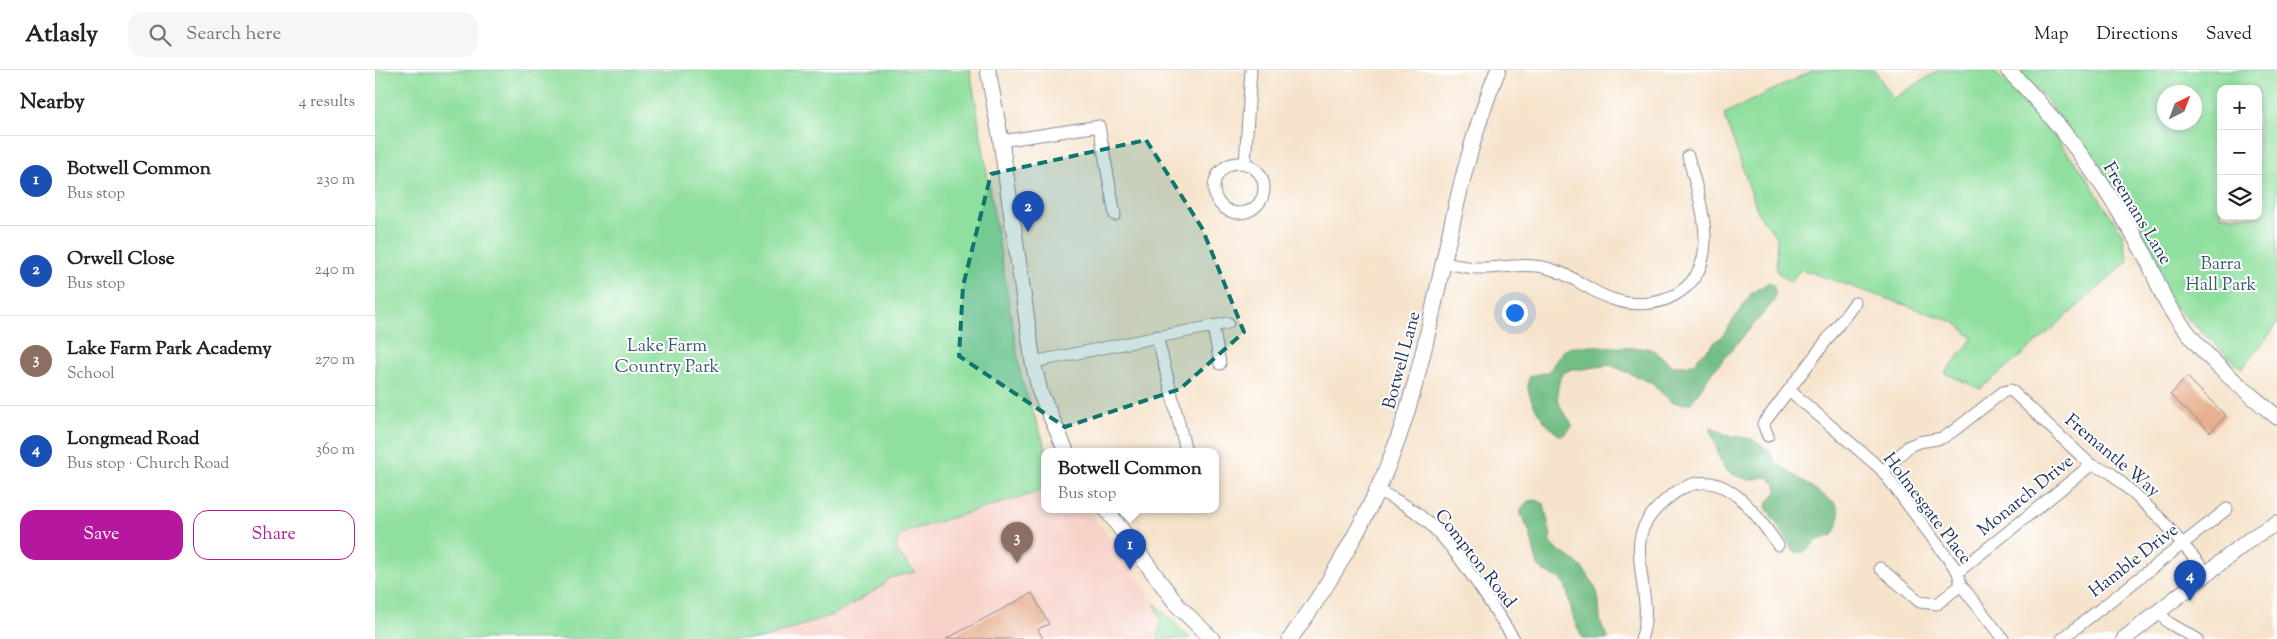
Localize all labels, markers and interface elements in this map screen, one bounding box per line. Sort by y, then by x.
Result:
search box [128,12,478,57]
text: Atlasly [25,18,98,52]
icon: search [146,21,174,49]
text: Search here [186,21,281,48]
text: Map [2034,22,2069,48]
text: Directions [2097,22,2178,48]
text: Saved [2206,22,2252,48]
north arrow [2157,85,2202,130]
map controls [2217,85,2262,220]
button: + [2217,85,2262,130]
text: Nearby [20,88,85,118]
text: 4 results [299,91,355,114]
button: − [2217,130,2262,175]
text: Botwell Common [67,156,211,183]
street label: Freemans Lane [2095,158,2177,270]
text: 1 [33,169,39,192]
text: 230 m [316,169,355,192]
button: layers [2217,175,2262,220]
text: Bus stop [67,183,125,206]
pin: 2 [1012,191,1044,232]
text: Orwell Close [67,246,175,273]
park label: Barra Hall Park [2186,252,2257,299]
text: 2 [32,259,40,282]
text: 240 m [314,259,355,282]
text: Bus stop [67,273,125,296]
your location [1502,300,1528,326]
street label: Botwell Lane [1377,309,1428,412]
park label: Lake Farm Country Park [615,334,720,381]
text: Lake Farm Park Academy [67,336,272,363]
text: 3 [33,349,39,372]
text: 270 m [315,349,355,372]
text: School [67,363,115,386]
street label: Fremantle Way [2058,409,2165,504]
text: Longmead Road [67,426,200,453]
text: 4 [32,439,40,462]
text: 360 m [316,439,355,462]
popup [1041,448,1219,513]
street label: Holmesgate Place [1876,448,1977,571]
street label: Monarch Drive [1972,450,2080,544]
text: Bus stop · Church Road [67,453,229,476]
text: Botwell Common [1058,456,1202,483]
text: Bus stop [1058,483,1116,506]
street label: Compton Road [1427,504,1521,614]
button: Save [20,510,183,560]
button: Share [193,510,355,560]
street label: Hamble Drive [2084,518,2185,605]
pin: 3 [1001,522,1033,563]
pin: 1 [1114,529,1146,570]
pin: 4 [2174,560,2206,601]

